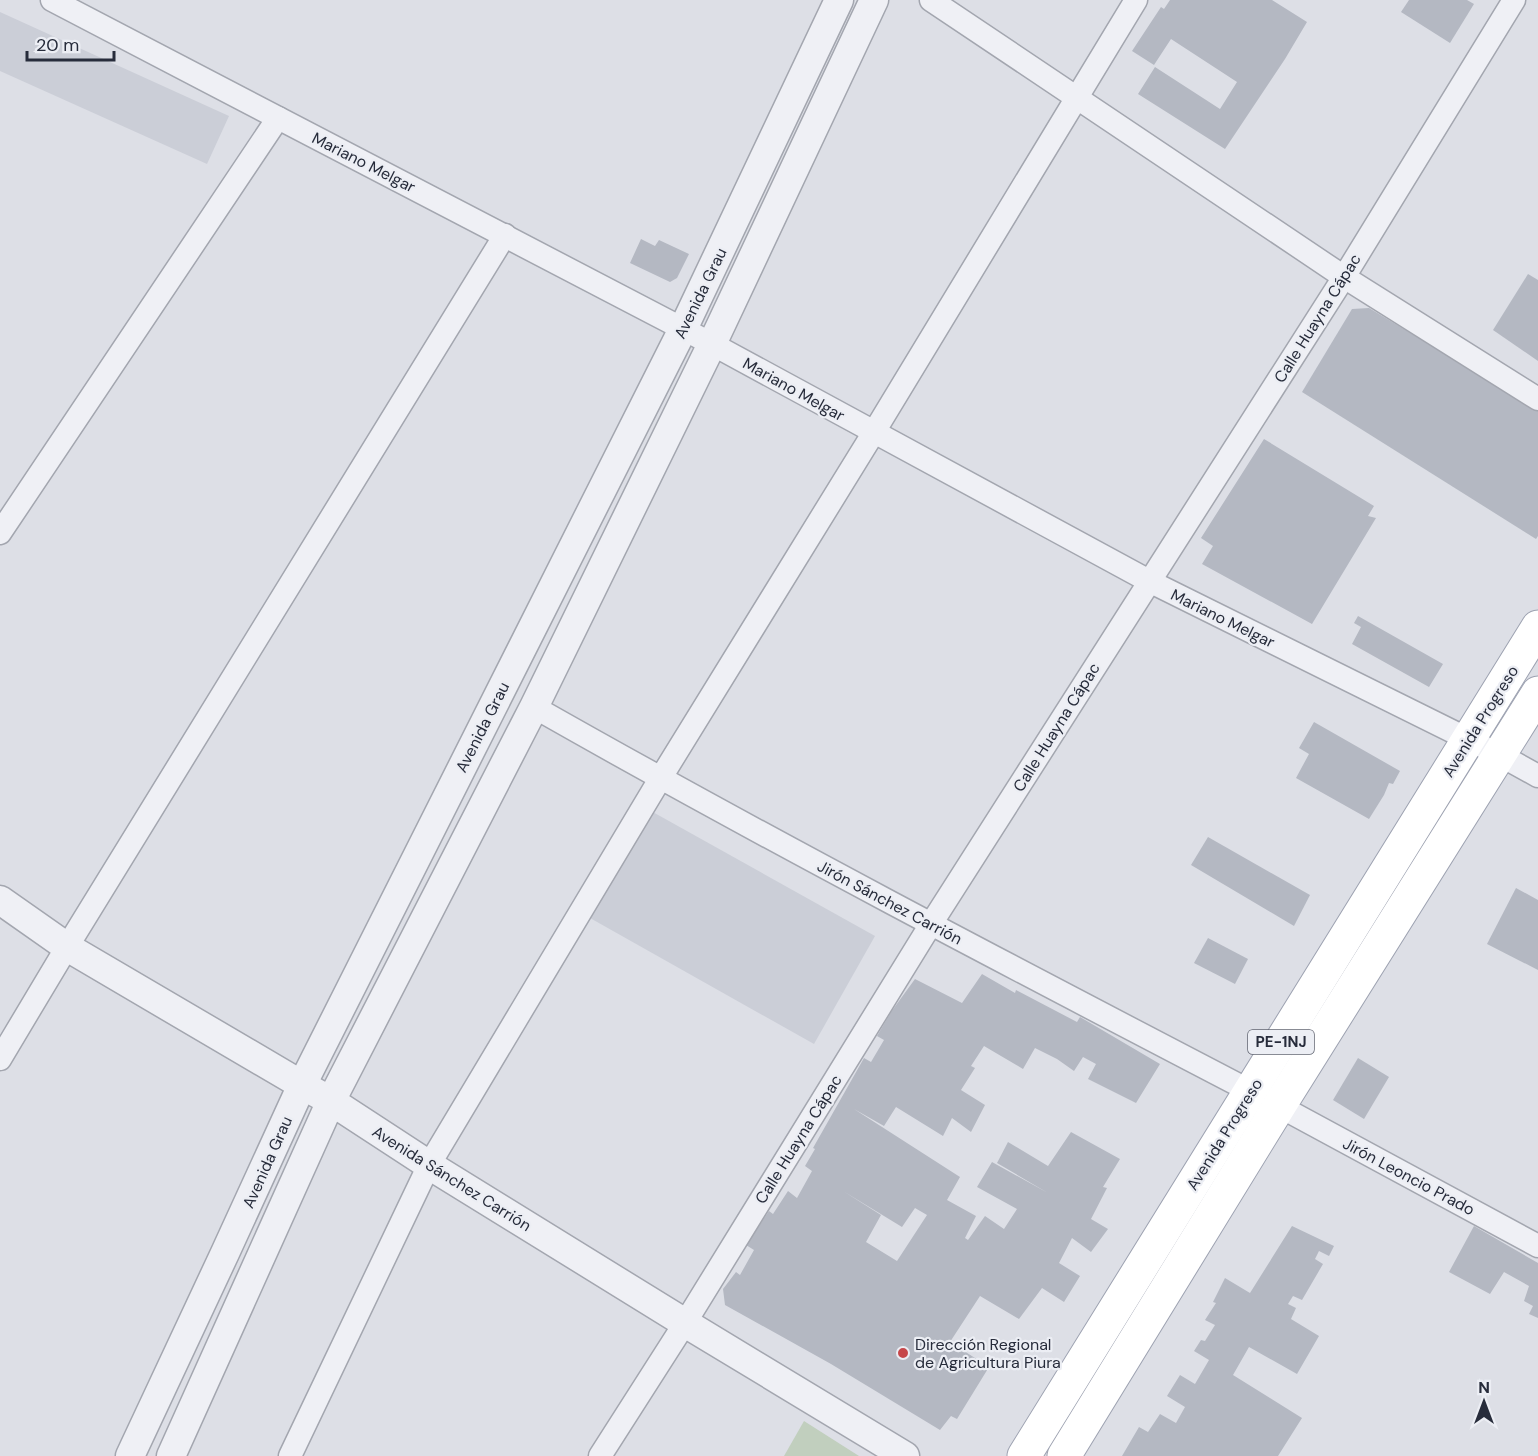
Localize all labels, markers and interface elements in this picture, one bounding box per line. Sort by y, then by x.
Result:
scale bar [27,24,114,62]
text: 20 m [36,33,79,57]
street label: Mariano Melgar [309,127,419,198]
street label: Avenida Grau [669,244,732,342]
street label: Calle Huayna Cápac [1269,250,1366,387]
street label: Mariano Melgar [739,353,848,426]
street label: Mariano Melgar [1167,584,1278,653]
street label: Calle Huayna Cápac [1008,659,1105,796]
street label: Avenida Progreso [1438,661,1523,781]
street label: Avenida Grau [451,678,514,776]
street label: Jirón Sánchez Carrión [814,855,966,950]
road number: PE-1NJ [1248,1030,1314,1054]
street label: Calle Huayna Cápac [750,1071,847,1208]
street label: Avenida Progreso [1182,1074,1267,1194]
street label: Avenida Grau [238,1113,297,1212]
street label: Avenida Sánchez Carrión [368,1121,535,1236]
street label: Jirón Leoncio Prado [1339,1133,1478,1220]
place label: Dirección Regional de Agricultura Piura [915,1334,1061,1373]
marker: Dirección Regional de Agricultura Piura [896,1346,910,1360]
north arrow [1454,1372,1514,1432]
text: N [1478,1377,1490,1398]

